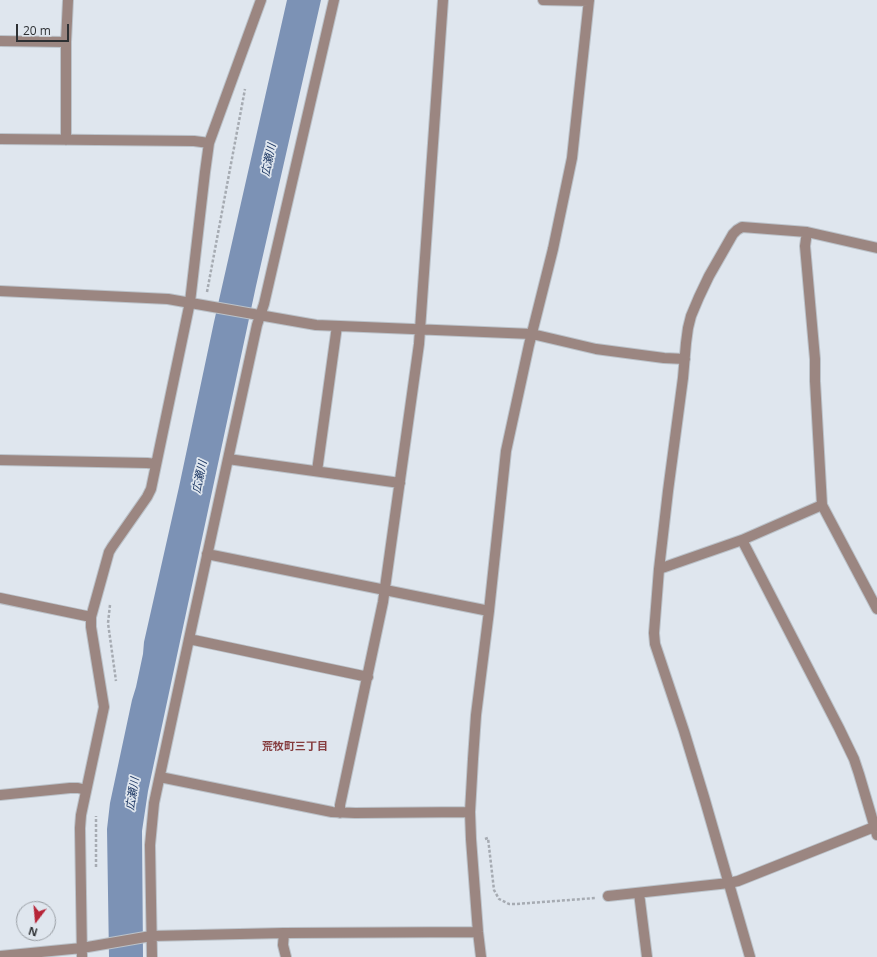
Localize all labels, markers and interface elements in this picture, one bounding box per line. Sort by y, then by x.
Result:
scale bar [18,16,71,42]
text: 20 m [23,22,51,39]
water label: 広瀬川 [259,142,279,178]
water label: 広瀬川 [190,459,210,495]
district label: 荒牧町三丁目 [262,740,328,754]
water label: 広瀬川 [124,777,142,811]
north arrow [16,901,56,941]
text: N [26,924,39,941]

